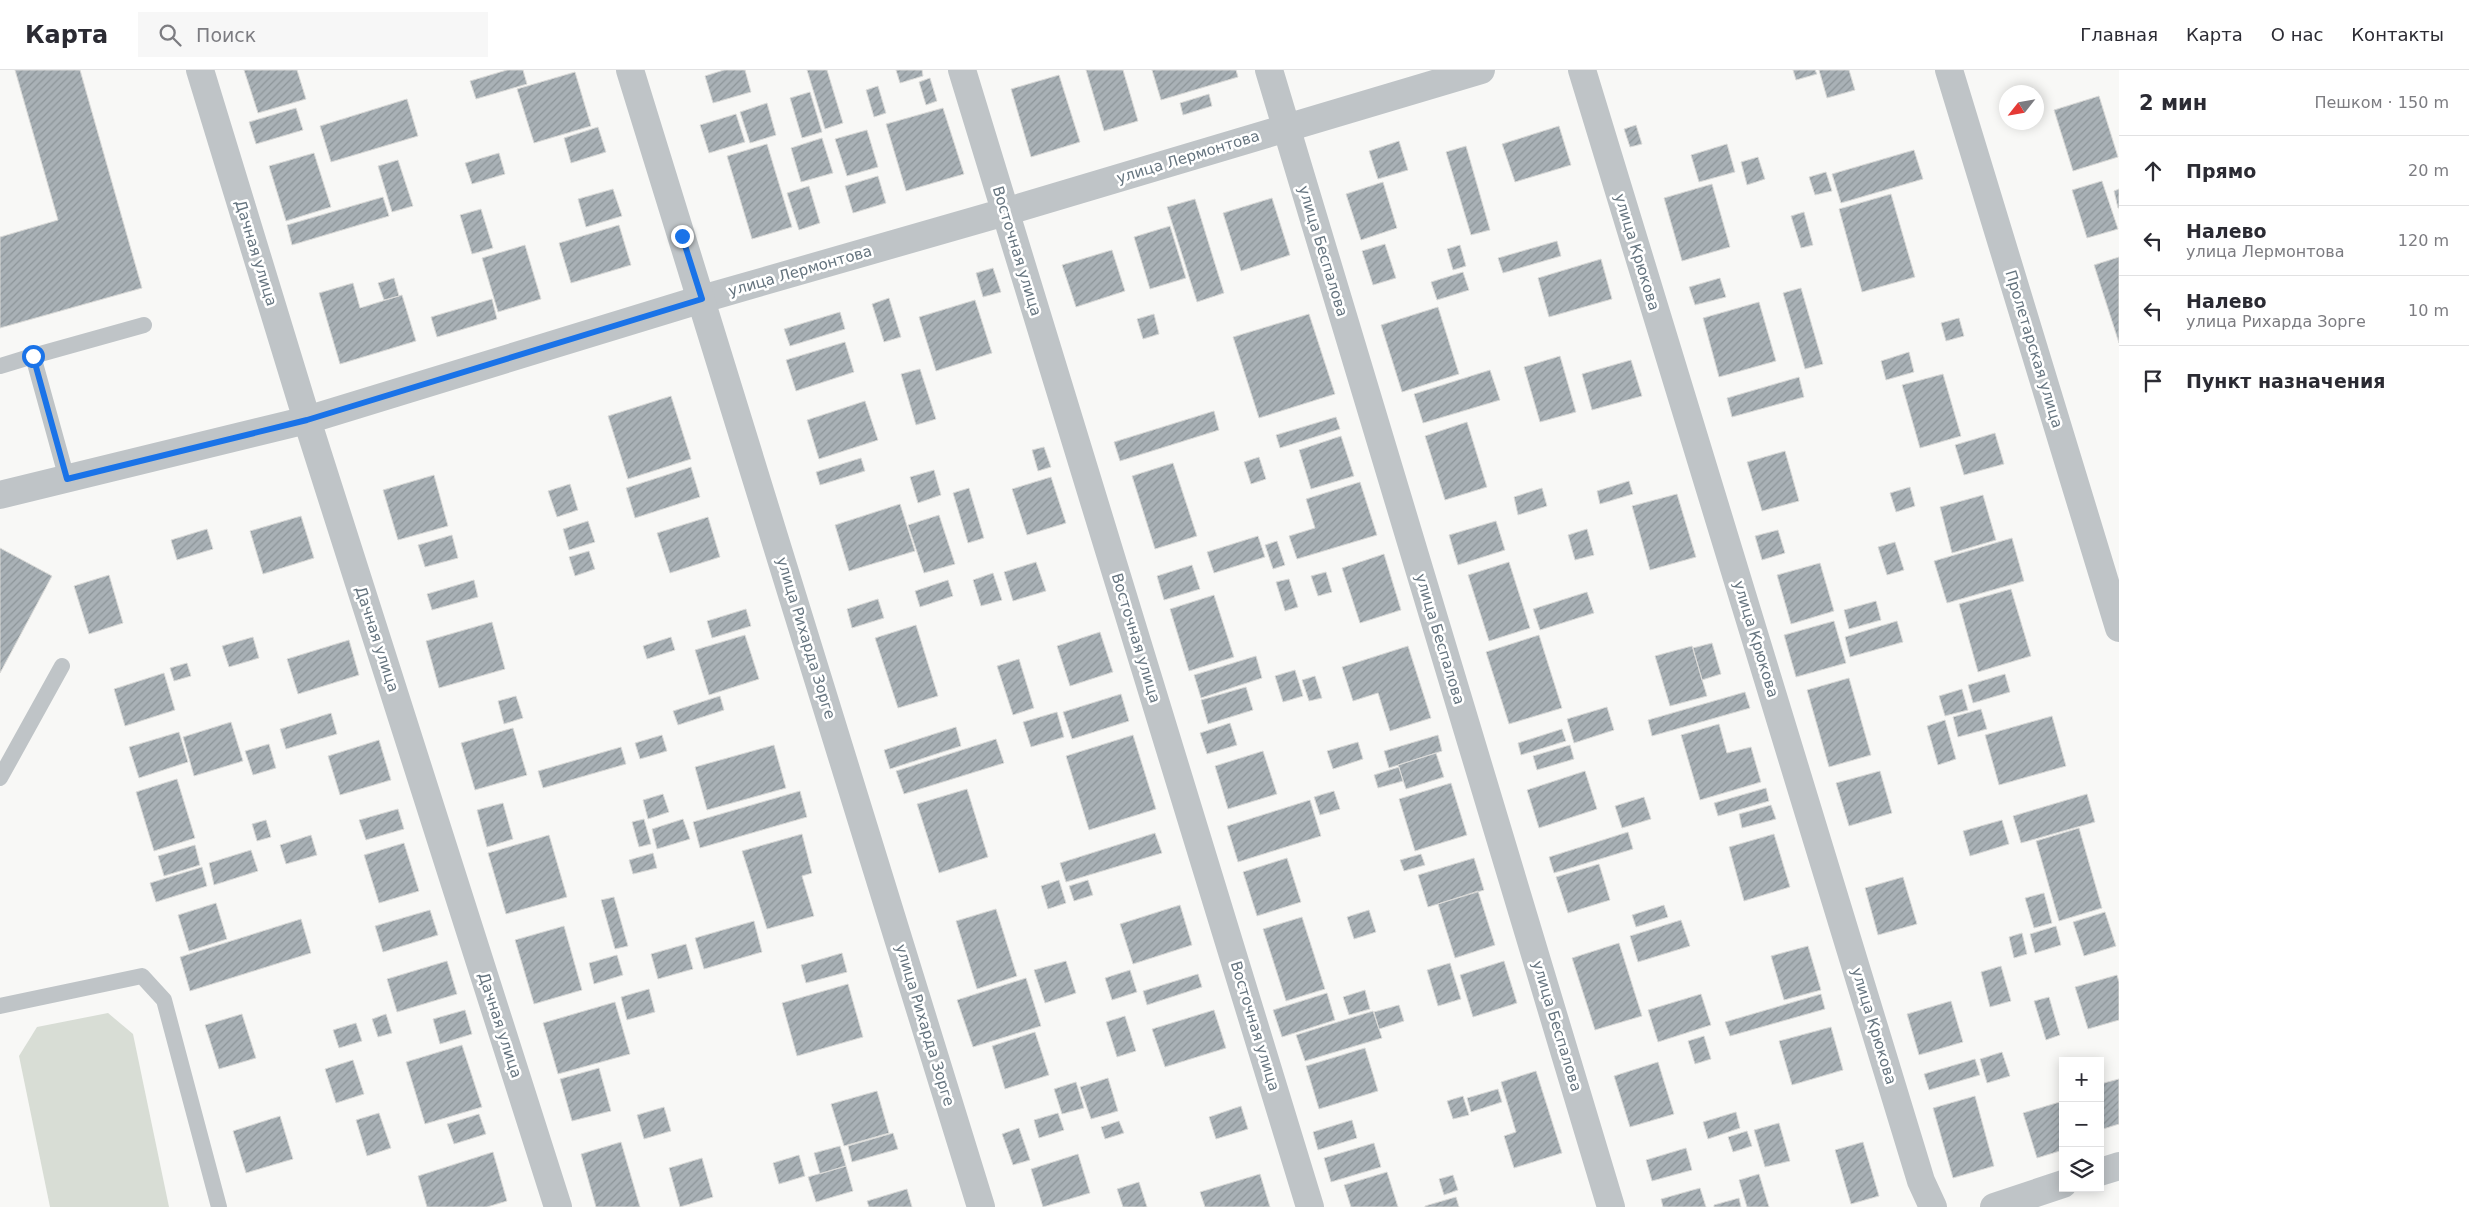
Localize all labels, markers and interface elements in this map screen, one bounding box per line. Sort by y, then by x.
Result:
search box [138,12,488,57]
text: Карта [25,21,108,49]
icon: search [156,21,184,49]
text: Поиск [196,24,256,46]
text: Главная [2080,24,2158,45]
text: Карта [2186,24,2243,45]
text: О нас [2271,24,2323,45]
text: Контакты [2351,24,2444,45]
north arrow [1999,85,2044,130]
text: 2 мин [2139,91,2207,115]
text: Пешком · 150 m [2314,93,2449,112]
street label: улица Лермонтова [1114,127,1262,187]
icon: ahead [2139,157,2167,185]
text: Прямо [2186,160,2256,182]
text: 20 m [2408,161,2449,180]
street label: улица Беспалова [1295,183,1351,319]
street label: Восточная улица [989,184,1045,318]
street label: улица Крюкова [1611,191,1663,313]
street label: Дачная улица [231,198,281,308]
text: Налево [2186,220,2267,242]
route end [671,225,694,248]
icon: left [2139,227,2167,255]
text: 120 m [2398,231,2449,250]
street label: улица Лермонтова [726,242,874,300]
text: улица Лермонтова [2186,242,2345,261]
street label: Пролетарская улица [2001,268,2067,430]
text: Налево [2186,290,2267,312]
icon: left [2139,297,2167,325]
text: 10 m [2408,301,2449,320]
text: улица Рихарда Зорге [2186,312,2366,331]
route start [22,345,45,368]
icon: arrive [2139,367,2167,395]
text: Пункт назначения [2186,370,2385,392]
street label: улица Рихарда Зорге [773,555,839,721]
street label: Восточная улица [1108,571,1164,705]
street label: улица Беспалова [1412,571,1468,707]
street label: улица Крюкова [1730,578,1782,700]
street label: Дачная улица [351,584,403,694]
street label: улица Рихарда Зорге [892,942,958,1108]
street label: улица Беспалова [1529,958,1585,1094]
street label: Восточная улица [1227,959,1283,1093]
street label: улица Крюкова [1848,965,1900,1087]
street label: Дачная улица [474,970,526,1080]
map controls [2059,1057,2104,1192]
button: + [2059,1057,2104,1102]
button: − [2059,1102,2104,1147]
button: layers [2059,1147,2104,1192]

